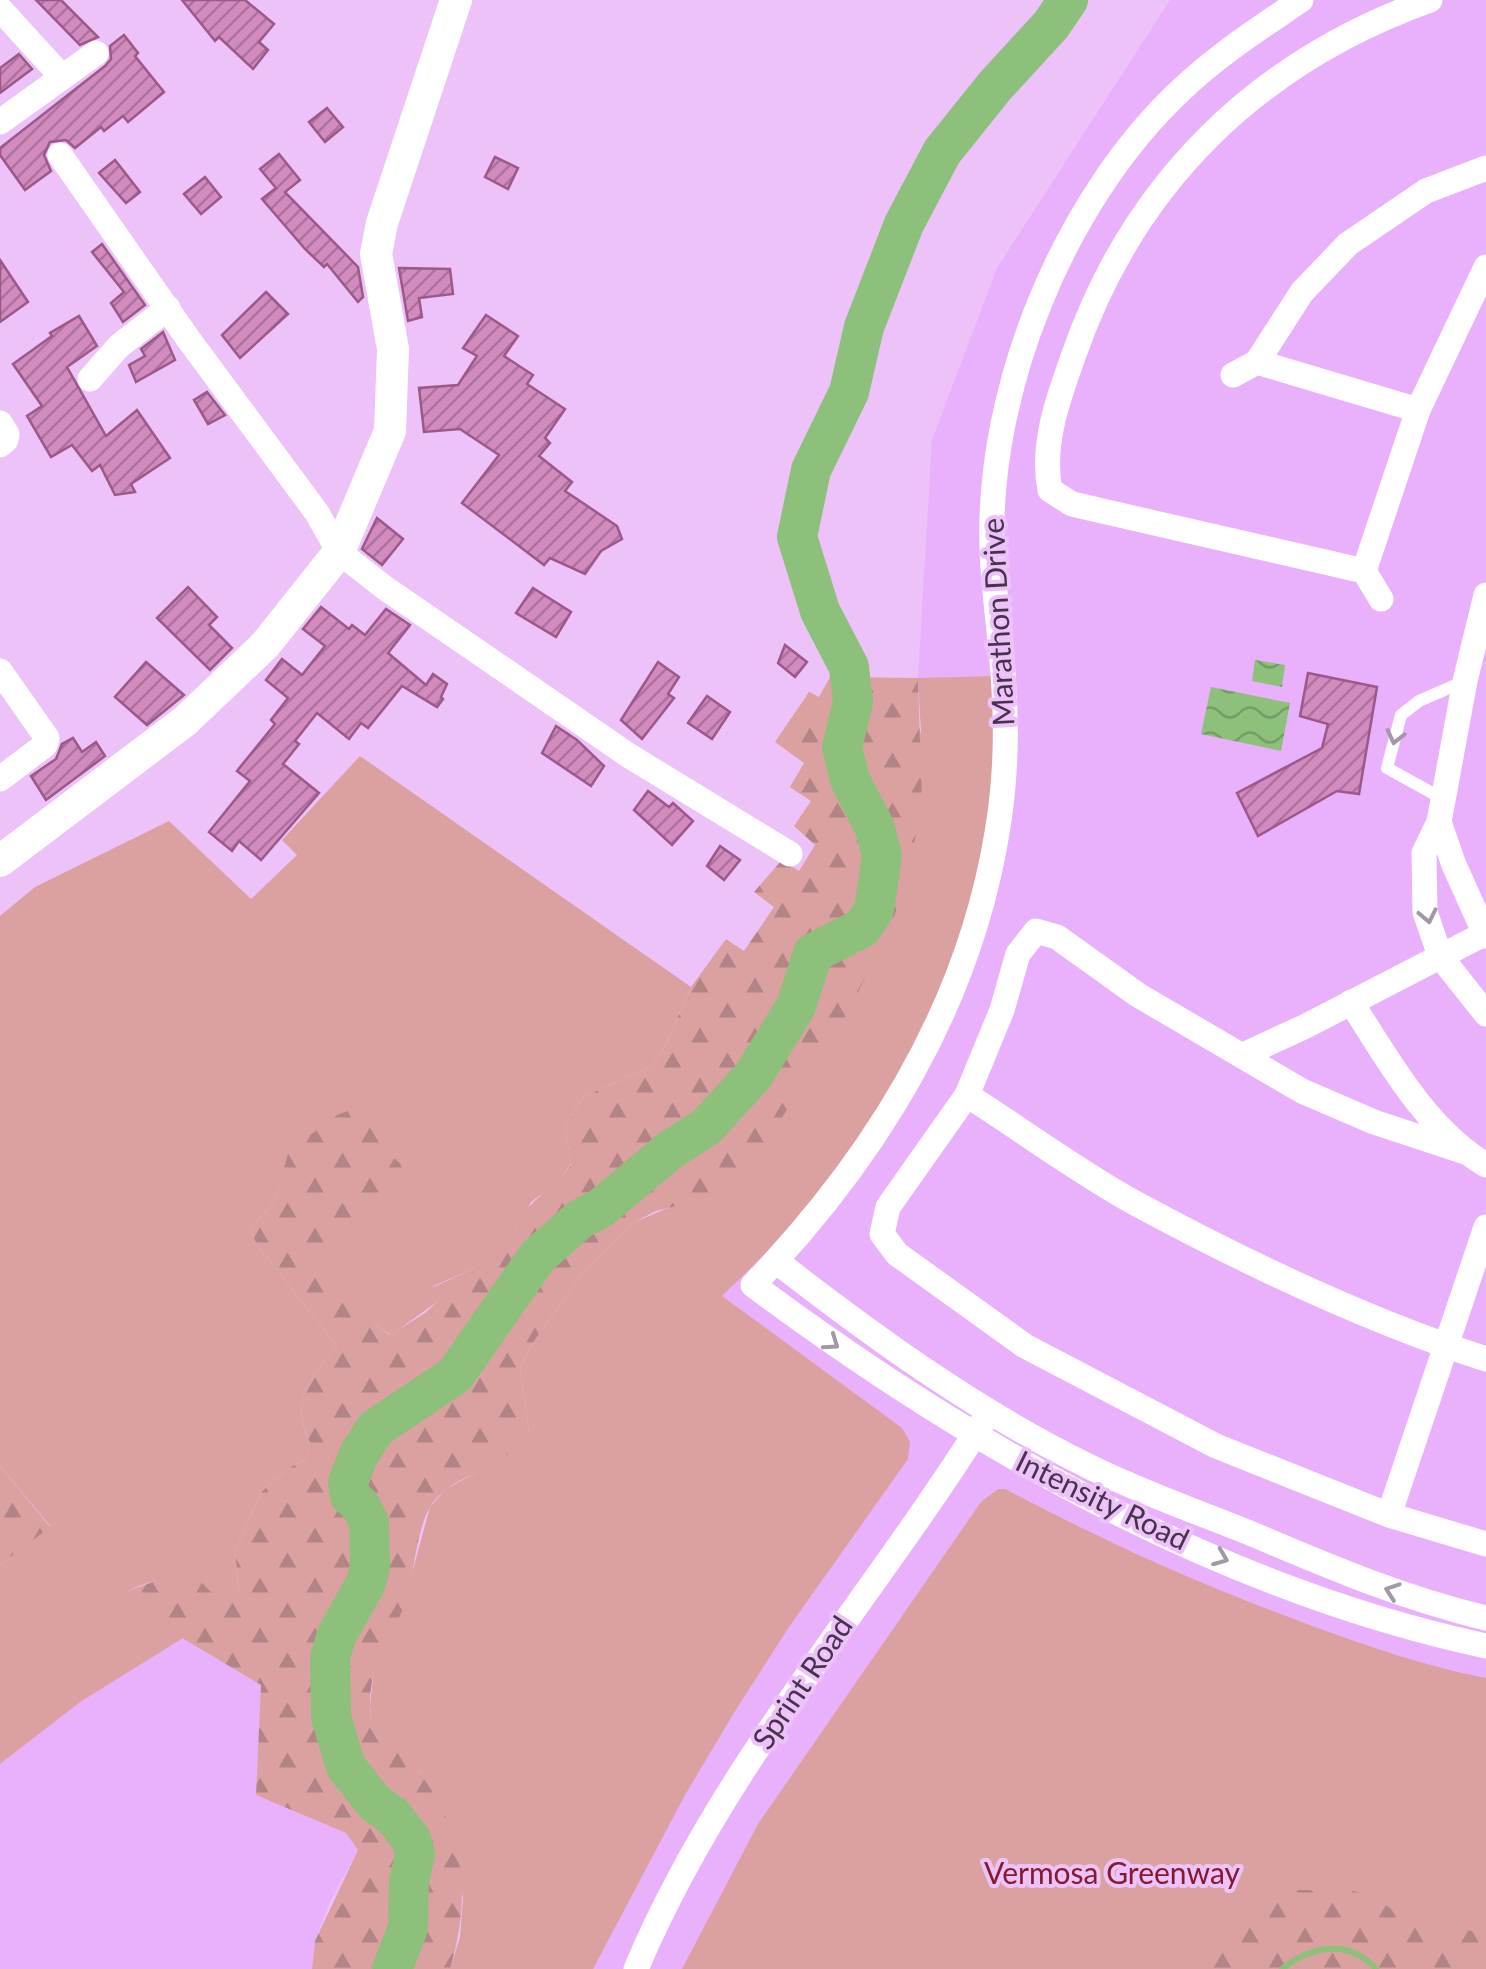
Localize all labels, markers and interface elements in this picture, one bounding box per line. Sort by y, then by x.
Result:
street label: Marathon Drive [974,517,1020,727]
one-way arrow [1386,728,1407,745]
one-way arrow [1417,907,1438,924]
one-way arrow [820,1331,839,1349]
street label: Intensity Road [1011,1442,1195,1557]
one-way arrow [1211,1547,1229,1567]
one-way arrow [1385,1582,1402,1602]
street label: Sprint Road [744,1609,859,1755]
park label: Vermosa Greenway [984,1854,1240,1890]

